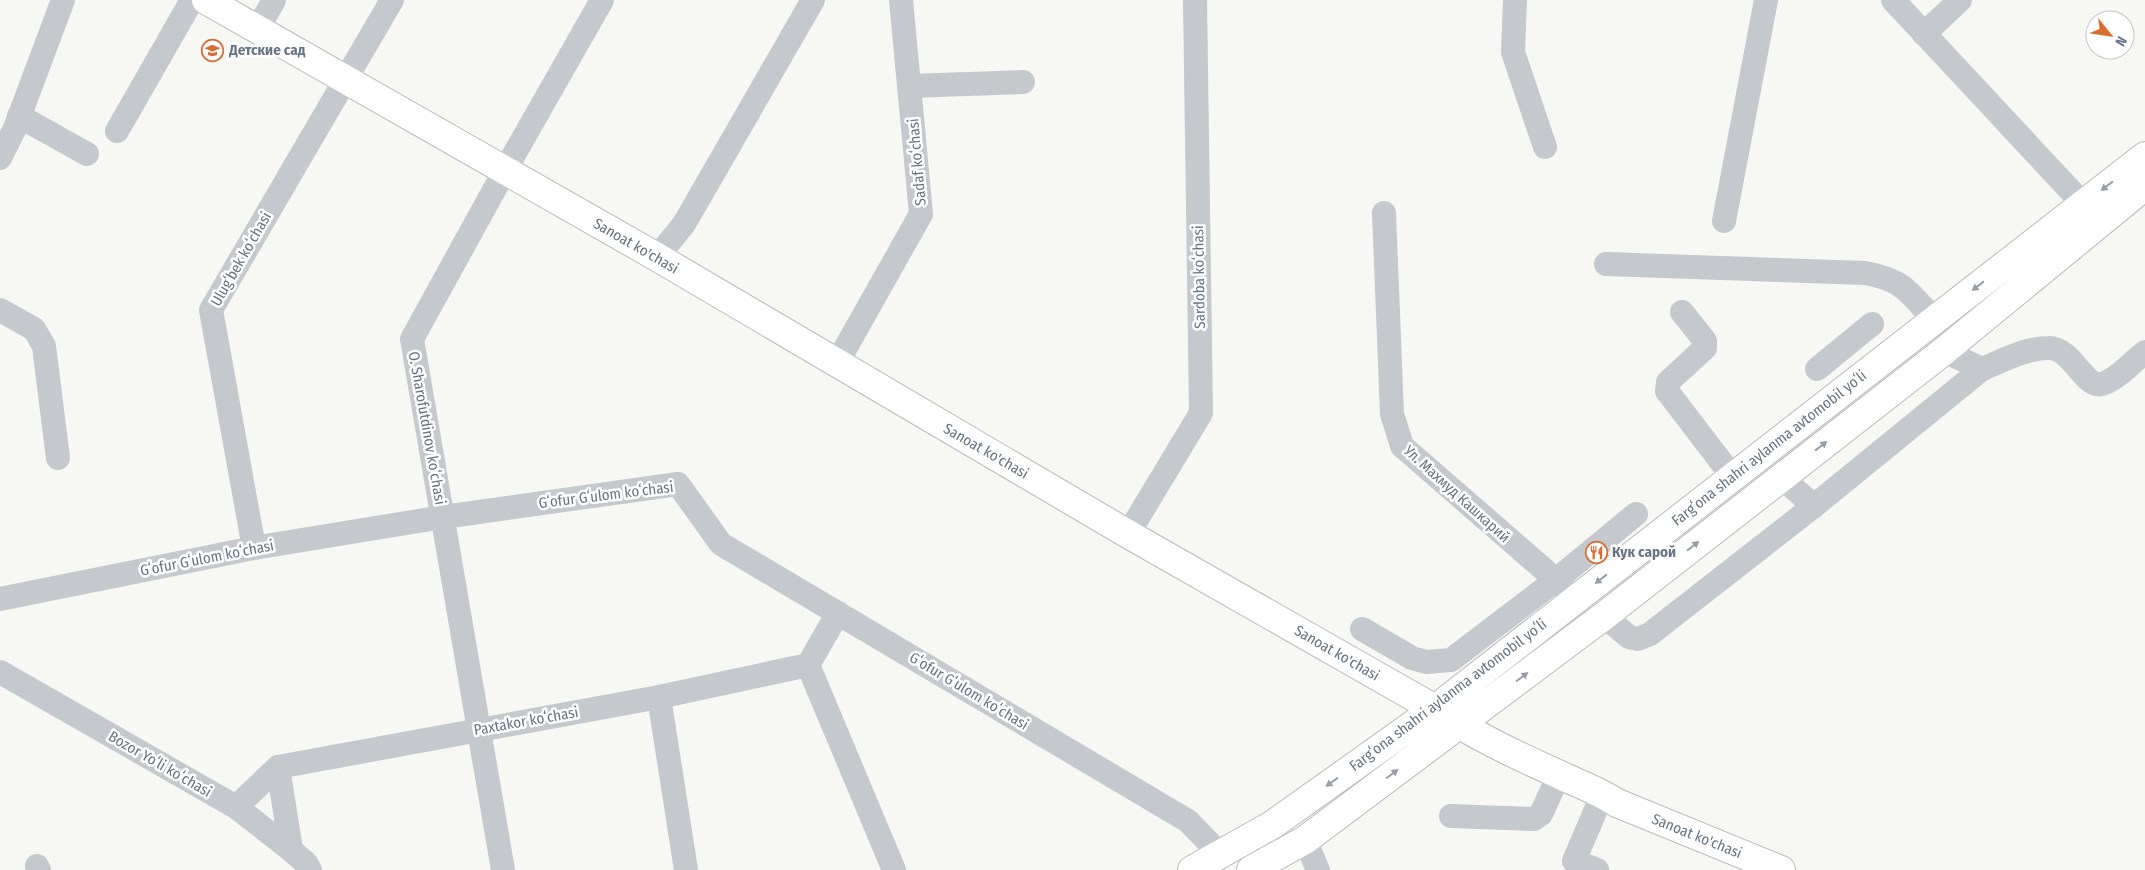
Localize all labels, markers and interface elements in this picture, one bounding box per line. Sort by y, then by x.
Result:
north arrow [2085,10,2135,60]
text: N [2111,33,2130,49]
school or university icon: Детские сад [201,38,225,62]
place label: Детские сад [228,41,306,59]
street label: Sadaf koʻchasi [904,118,930,206]
one-way arrow [2100,181,2113,191]
street label: Ulugʻbek koʻchasi [207,209,275,309]
street label: Sanoat ko'chasi [590,214,682,278]
street label: Sardoba koʻchasi [1189,225,1209,329]
one-way arrow [1972,280,1985,291]
street label: O. Sharofutdinov koʻchasi [405,350,449,506]
street label: Fargʻona shahri aylanma avtomobil yoʻli [1668,366,1870,530]
street label: Sanoat ko'chasi [940,419,1032,483]
street label: Ул. Махмуд Кашкарий [1400,441,1514,546]
one-way arrow [1814,441,1828,451]
street label: Gʻofur Gʻulom koʻchasi [538,478,674,512]
street label: Gʻofur Gʻulom koʻchasi [139,536,275,580]
restaurant icon: Кук сарой [1584,540,1608,564]
one-way arrow [1686,541,1700,551]
place label: Кук сарой [1612,543,1676,561]
one-way arrow [1595,573,1608,584]
street label: Fargʻona shahri aylanma avtomobil yoʻli [1346,615,1550,775]
street label: Sanoat ko'chasi [1291,621,1383,685]
street label: Gʻofur Gʻulom koʻchasi [906,648,1032,734]
one-way arrow [1515,672,1529,682]
street label: Paxtakor koʻchasi [472,703,580,739]
street label: Bozor Yoʻli koʻchasi [105,727,215,801]
one-way arrow [1385,769,1398,780]
one-way arrow [1326,777,1339,788]
street label: Sanoat ko'chasi [1649,810,1745,862]

